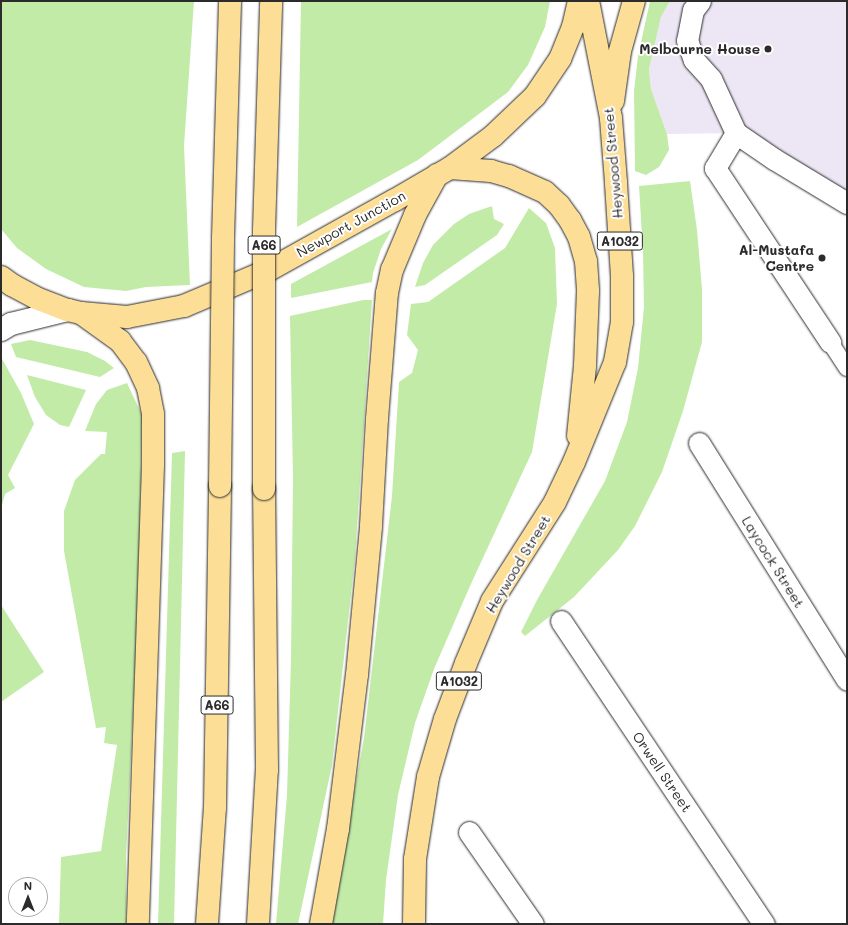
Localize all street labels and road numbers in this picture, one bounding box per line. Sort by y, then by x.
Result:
street label: Heywood Street [600,107,626,219]
street label: Newport Junction [293,187,409,261]
road number: A1032 [596,230,644,252]
road number: A66 [247,234,281,256]
street label: Heywood Street [482,512,554,616]
street label: Laycock Street [738,513,808,611]
road number: A1032 [435,670,483,692]
road number: A66 [200,694,234,716]
street label: Orwell Street [629,728,695,816]

